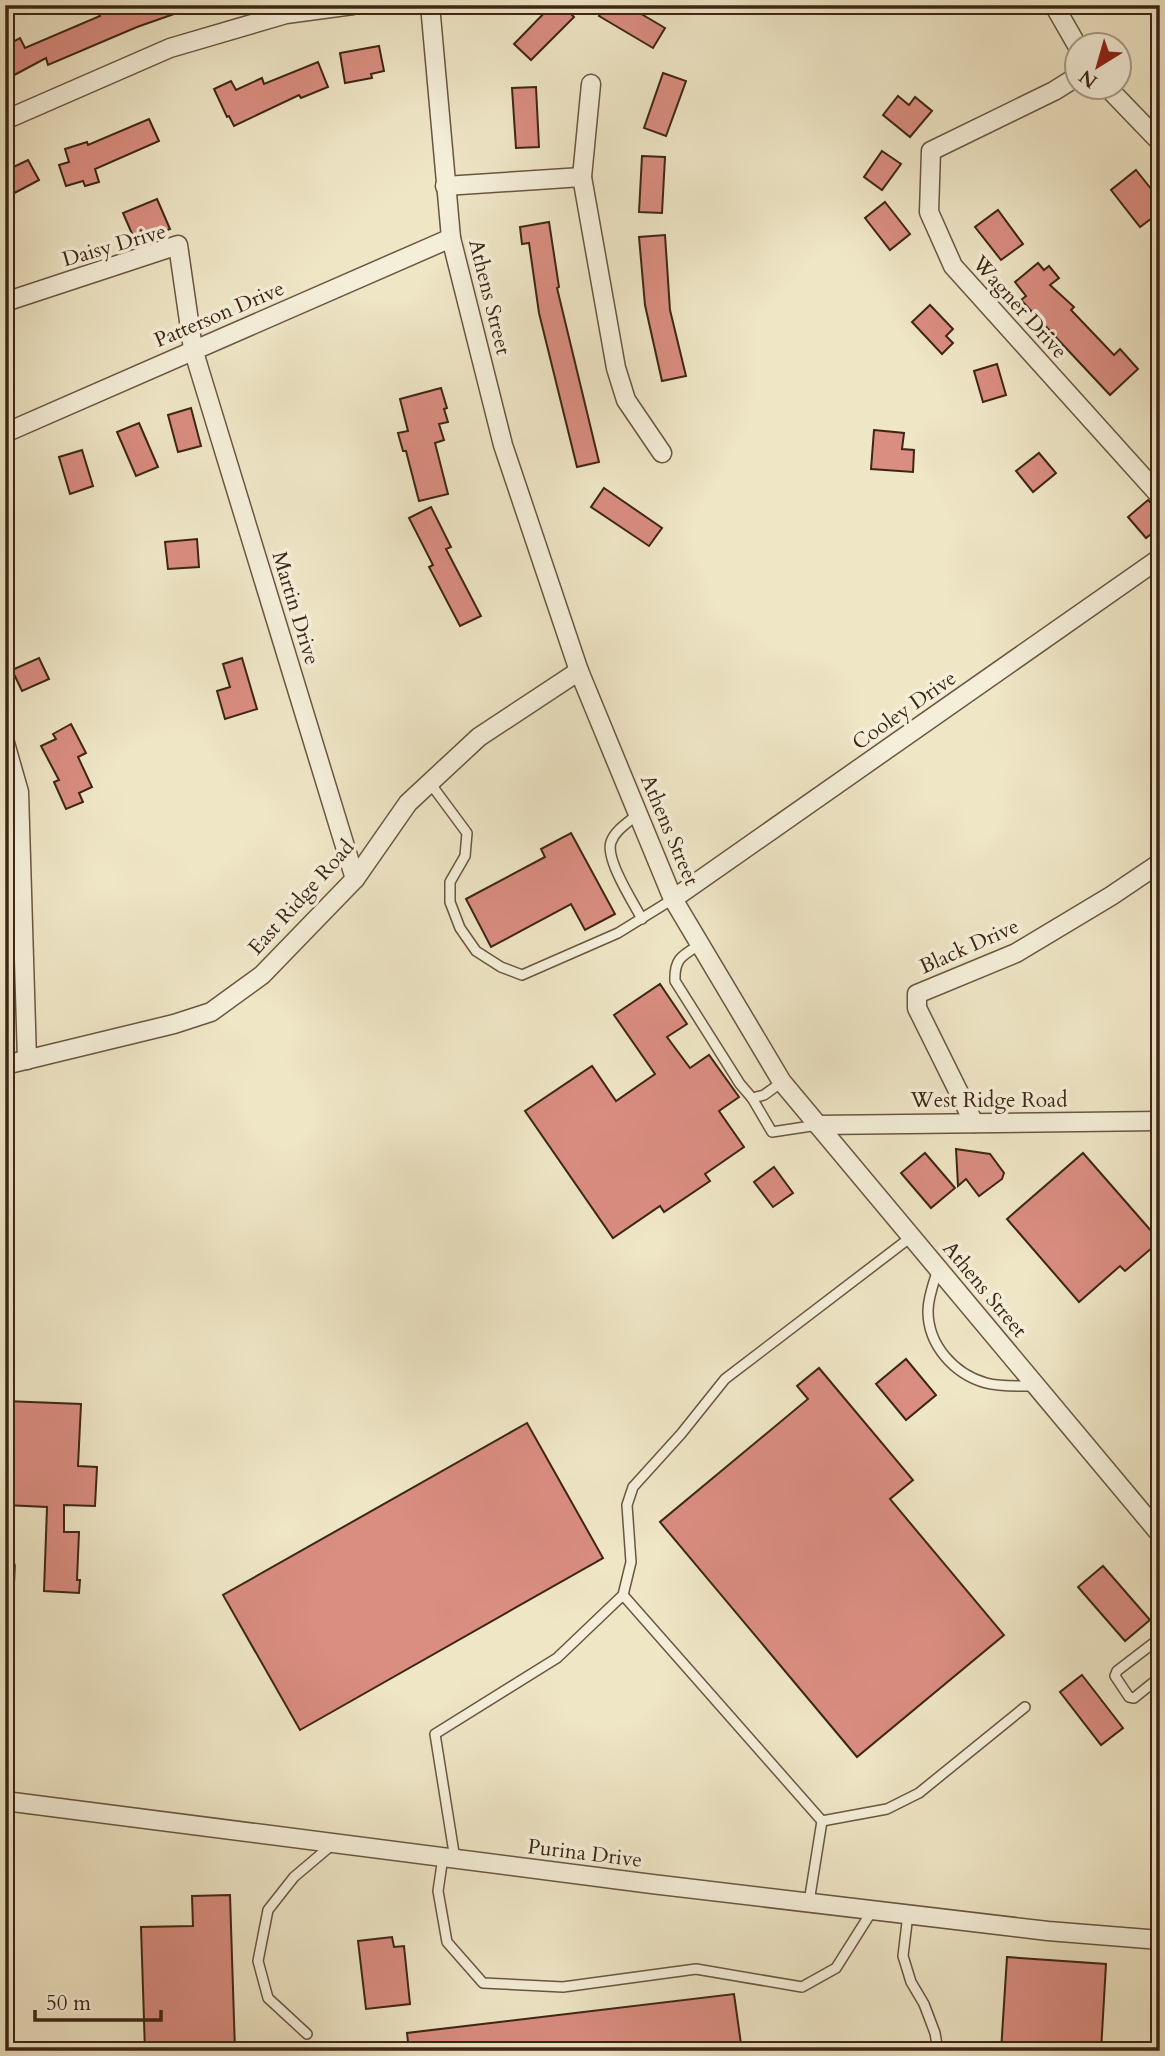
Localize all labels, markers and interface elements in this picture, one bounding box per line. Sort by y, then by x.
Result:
north arrow [1064,32,1134,102]
text: N [1074,63,1103,94]
street label: Daisy Drive [59,217,169,274]
street label: Athens Street [461,236,518,358]
street label: Wagner Drive [965,249,1074,365]
street label: Patterson Drive [150,274,289,355]
street label: Martin Drive [264,548,327,669]
street label: Cooley Drive [846,664,962,757]
street label: Athens Street [633,770,706,890]
street label: East Ridge Road [242,833,361,961]
street label: Black Drive [915,912,1023,981]
street label: West Ridge Road [910,1086,1067,1115]
street label: Athens Street [936,1235,1034,1344]
street label: Purina Drive [526,1832,644,1875]
scale bar [35,1979,161,2023]
text: 50 m [46,1989,91,2018]

